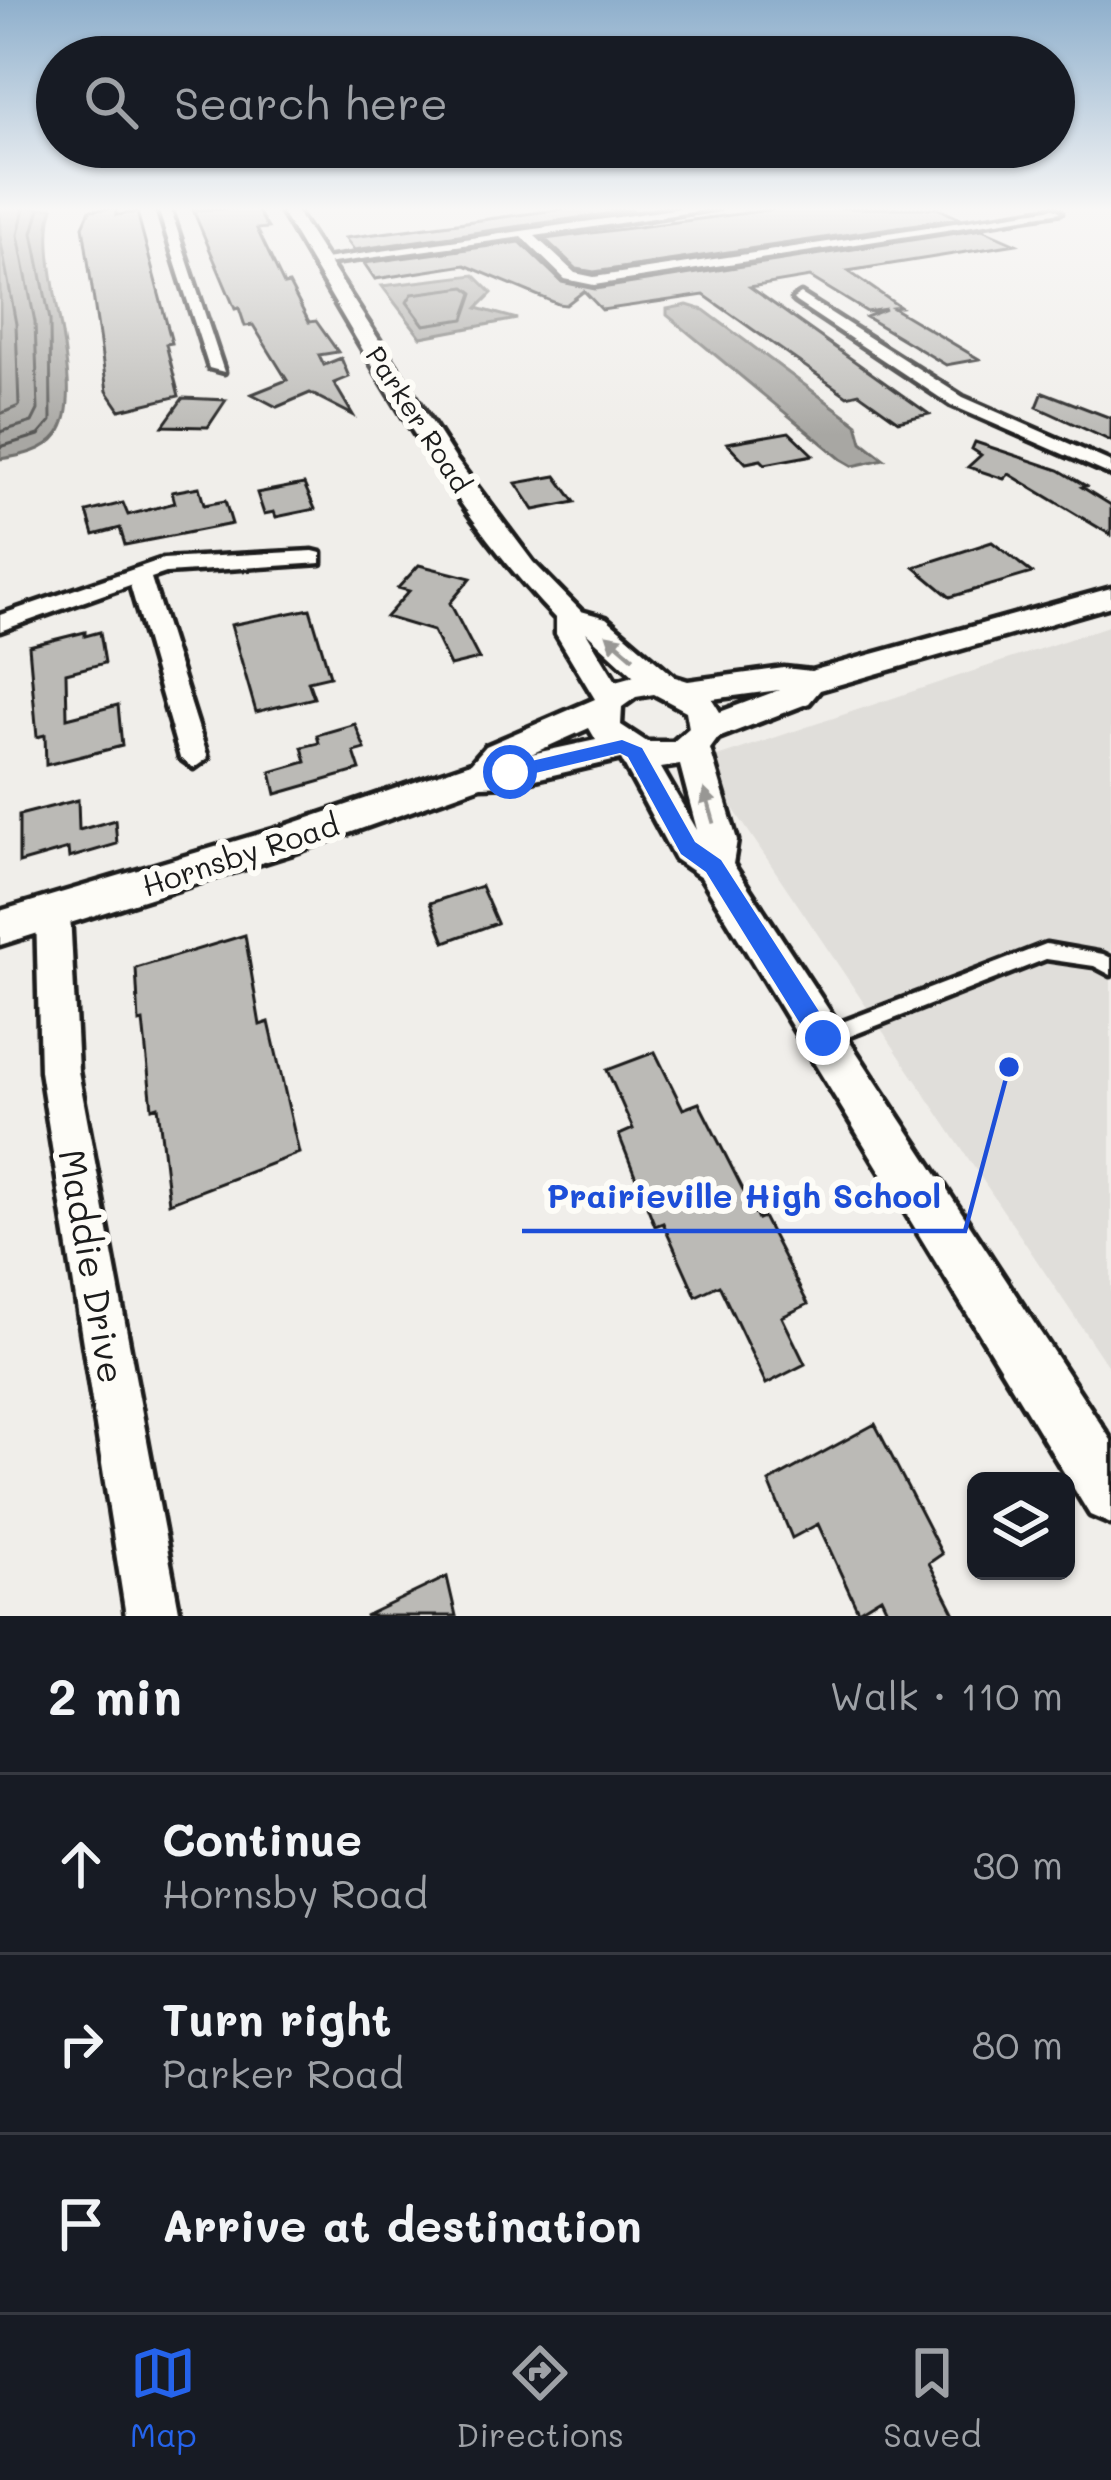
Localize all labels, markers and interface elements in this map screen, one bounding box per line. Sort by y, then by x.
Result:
search box [36,36,1075,168]
icon: search [78,69,144,135]
text: Search here [174,73,448,131]
street label: Parker Road [359,339,479,499]
one-way arrow [605,634,635,660]
route start [483,745,537,799]
one-way arrow [699,788,717,824]
street label: Hornsby Road [137,803,343,905]
route end [796,1011,850,1065]
street label: Maddie Drive [49,1145,137,1387]
callout: Prairieville High School [522,1162,965,1231]
text: Prairieville High School [547,1173,941,1216]
map controls [967,1472,1075,1580]
button: layers [967,1472,1075,1580]
text: 2 min [48,1661,182,1728]
text: Walk · 110 m [830,1669,1063,1720]
text: Continue [162,1809,362,1867]
icon: ahead [48,1831,114,1897]
text: 30 m [973,1838,1063,1889]
text: Hornsby Road [162,1867,428,1918]
text: Turn right [162,1989,391,2047]
icon: right [48,2011,114,2077]
text: 80 m [972,2018,1063,2069]
text: Parker Road [162,2047,404,2098]
icon: arrive [48,2191,114,2257]
text: Arrive at destination [162,2195,642,2253]
tab: Map [130,2340,197,2455]
tab: Directions [456,2340,624,2455]
tab: Saved [883,2340,981,2455]

